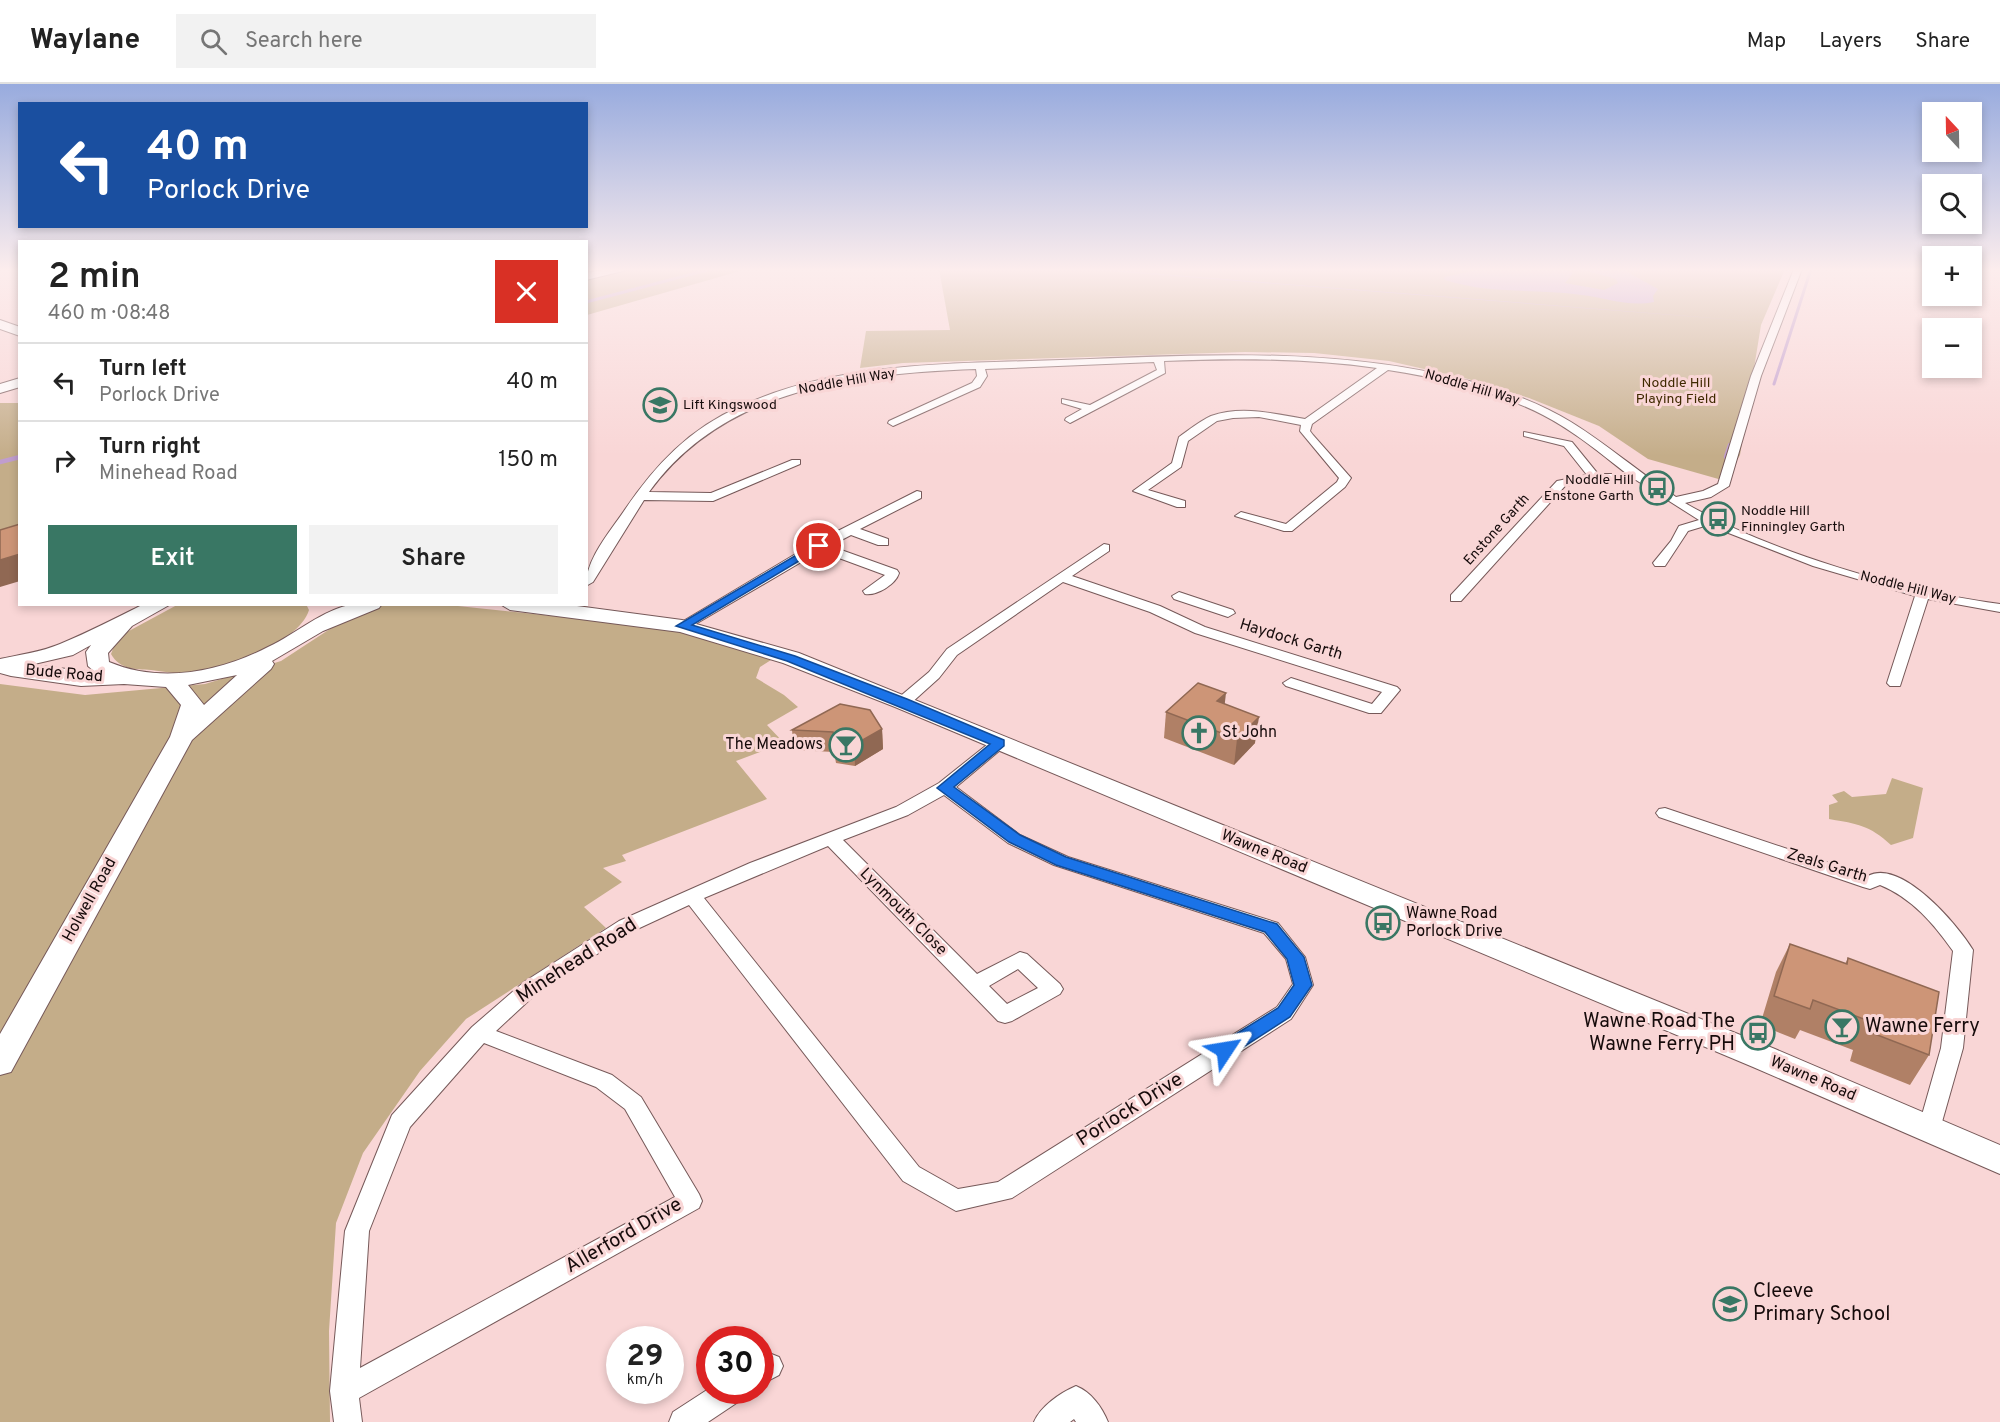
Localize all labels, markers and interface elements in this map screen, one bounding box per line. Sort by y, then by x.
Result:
search box [176,14,596,68]
text: Waylane [30,23,140,59]
icon: search [197,25,230,58]
text: Search here [245,28,363,55]
text: Map [1747,28,1786,55]
text: Layers [1819,28,1882,55]
text: Share [1915,28,1970,55]
north arrow [1922,102,1982,162]
map controls [1922,102,1982,378]
text: 40 m [147,122,249,175]
icon: left [48,126,126,204]
text: Porlock Drive [147,174,310,208]
button: search [1922,174,1982,234]
button: + [1922,246,1982,306]
text: 2 min [48,255,141,301]
button: close [495,260,558,323]
text: 460 m · 08:48 [48,301,170,327]
button: − [1922,318,1982,378]
text: Turn left [99,356,187,383]
street label: Noddle Hill Way [797,365,897,399]
icon: left [48,366,81,399]
street label: Noddle Hill Way [1423,366,1521,410]
text: 40 m [506,369,558,396]
park label: Noddle Hill Playing Field [1636,375,1716,408]
text: Porlock Drive [99,383,220,409]
school or university icon: Lift Kingswood [642,387,678,423]
place label: Lift Kingswood [683,397,777,414]
text: Turn right [99,434,201,461]
icon: right [48,444,81,477]
text: 150 m [498,447,558,474]
text: Minehead Road [99,461,238,487]
bus stop icon: Noddle Hill Enstone Garth [1639,470,1675,506]
place label: Noddle Hill Enstone Garth [1544,472,1634,505]
street label: Enstone Garth [1461,491,1533,569]
bus stop icon: Noddle Hill Finningley Garth [1700,501,1736,537]
place label: Noddle Hill Finningley Garth [1741,503,1845,536]
pin [793,520,844,571]
button: Exit [48,525,297,594]
button: Share [309,525,558,594]
icon: arrive [802,529,835,562]
street label: Noddle Hill Way [1858,568,1958,608]
street label: Haydock Garth [1237,615,1345,665]
street label: Bude Road [24,661,104,687]
church icon: St John [1181,715,1217,751]
place label: St John [1222,723,1277,743]
bar icon: The Meadows [828,727,864,763]
place label: The Meadows [725,735,823,755]
street label: Wawne Road [1218,826,1310,878]
street label: Zeals Garth [1784,844,1870,888]
street label: Holwell Road [59,854,121,946]
street label: Lynmouth Close [855,864,951,960]
place label: Wawne Road Porlock Drive [1406,904,1503,942]
bus stop icon: Wawne Road Porlock Drive [1365,905,1401,941]
street label: Minehead Road [512,912,642,1010]
place label: Wawne Road The Wawne Ferry PH [1583,1009,1735,1058]
bar icon: Wawne Ferry [1824,1009,1860,1045]
place label: Wawne Ferry [1865,1014,1980,1040]
bus stop icon: Wawne Road The Wawne Ferry PH [1740,1015,1776,1051]
position arrow [1193,1018,1257,1082]
street label: Wawne Road [1767,1052,1859,1106]
street label: Porlock Drive [1072,1067,1188,1153]
street label: Allerford Drive [561,1192,687,1280]
place label: Cleeve Primary School [1753,1279,1890,1328]
school or university icon: Cleeve Primary School [1712,1286,1748,1322]
speed limit sign: 30 [696,1326,774,1404]
text: 29 [627,1339,663,1376]
text: km/h [627,1371,663,1390]

